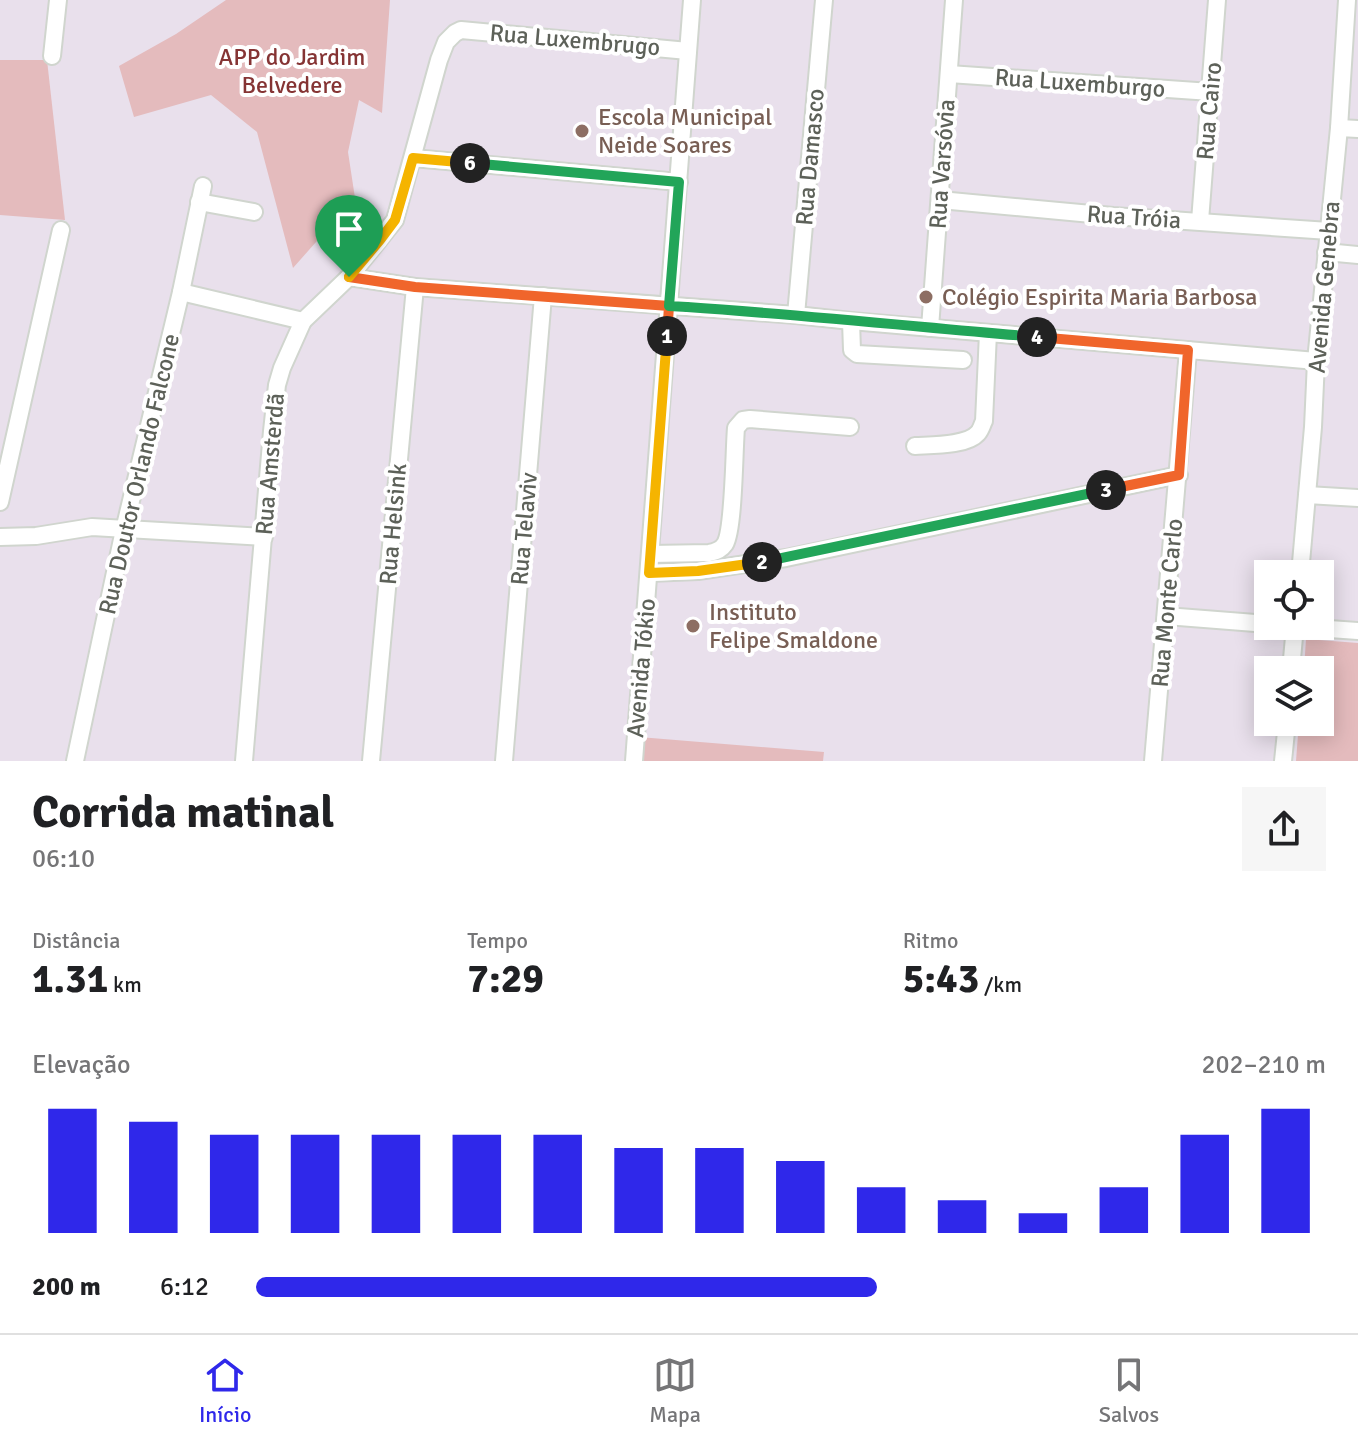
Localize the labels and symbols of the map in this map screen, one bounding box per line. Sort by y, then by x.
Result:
street label: Rua Luxembrugo [488,18,662,62]
park label: APP do Jardim Belvedere [219,42,365,100]
street label: Rua Cairo [1190,61,1228,161]
street label: Rua Luxemburgo [994,62,1166,104]
street label: Rua Damasco [789,87,831,227]
street label: Rua Varsóvia [922,98,962,230]
place label: Escola Municipal Neide Soares [598,102,772,160]
marker: Escola Municipal Neide Soares [573,122,591,140]
pin: 6 [450,143,490,183]
pin [315,195,383,277]
street label: Rua Tróia [1086,199,1182,235]
street label: Avenida Genebra [1302,200,1346,374]
place label: Colégio Espirita Maria Barbosa [942,282,1257,312]
marker: Colégio Espirita Maria Barbosa [917,288,935,306]
pin: 1 [647,316,687,356]
pin: 4 [1017,317,1057,357]
street label: Rua Doutor Orlando Falcone [92,331,186,617]
street label: Rua Amsterdã [249,392,291,536]
street label: Rua Helsink [373,462,413,586]
pin: 3 [1086,470,1126,510]
street label: Rua Telaviv [504,471,544,587]
street label: Rua Monte Carlo [1145,517,1189,689]
pin: 2 [742,542,782,582]
street label: Avenida Tókio [620,597,662,739]
place label: Instituto Felipe Smaldone [709,597,878,655]
marker: Instituto Felipe Smaldone [684,617,702,635]

